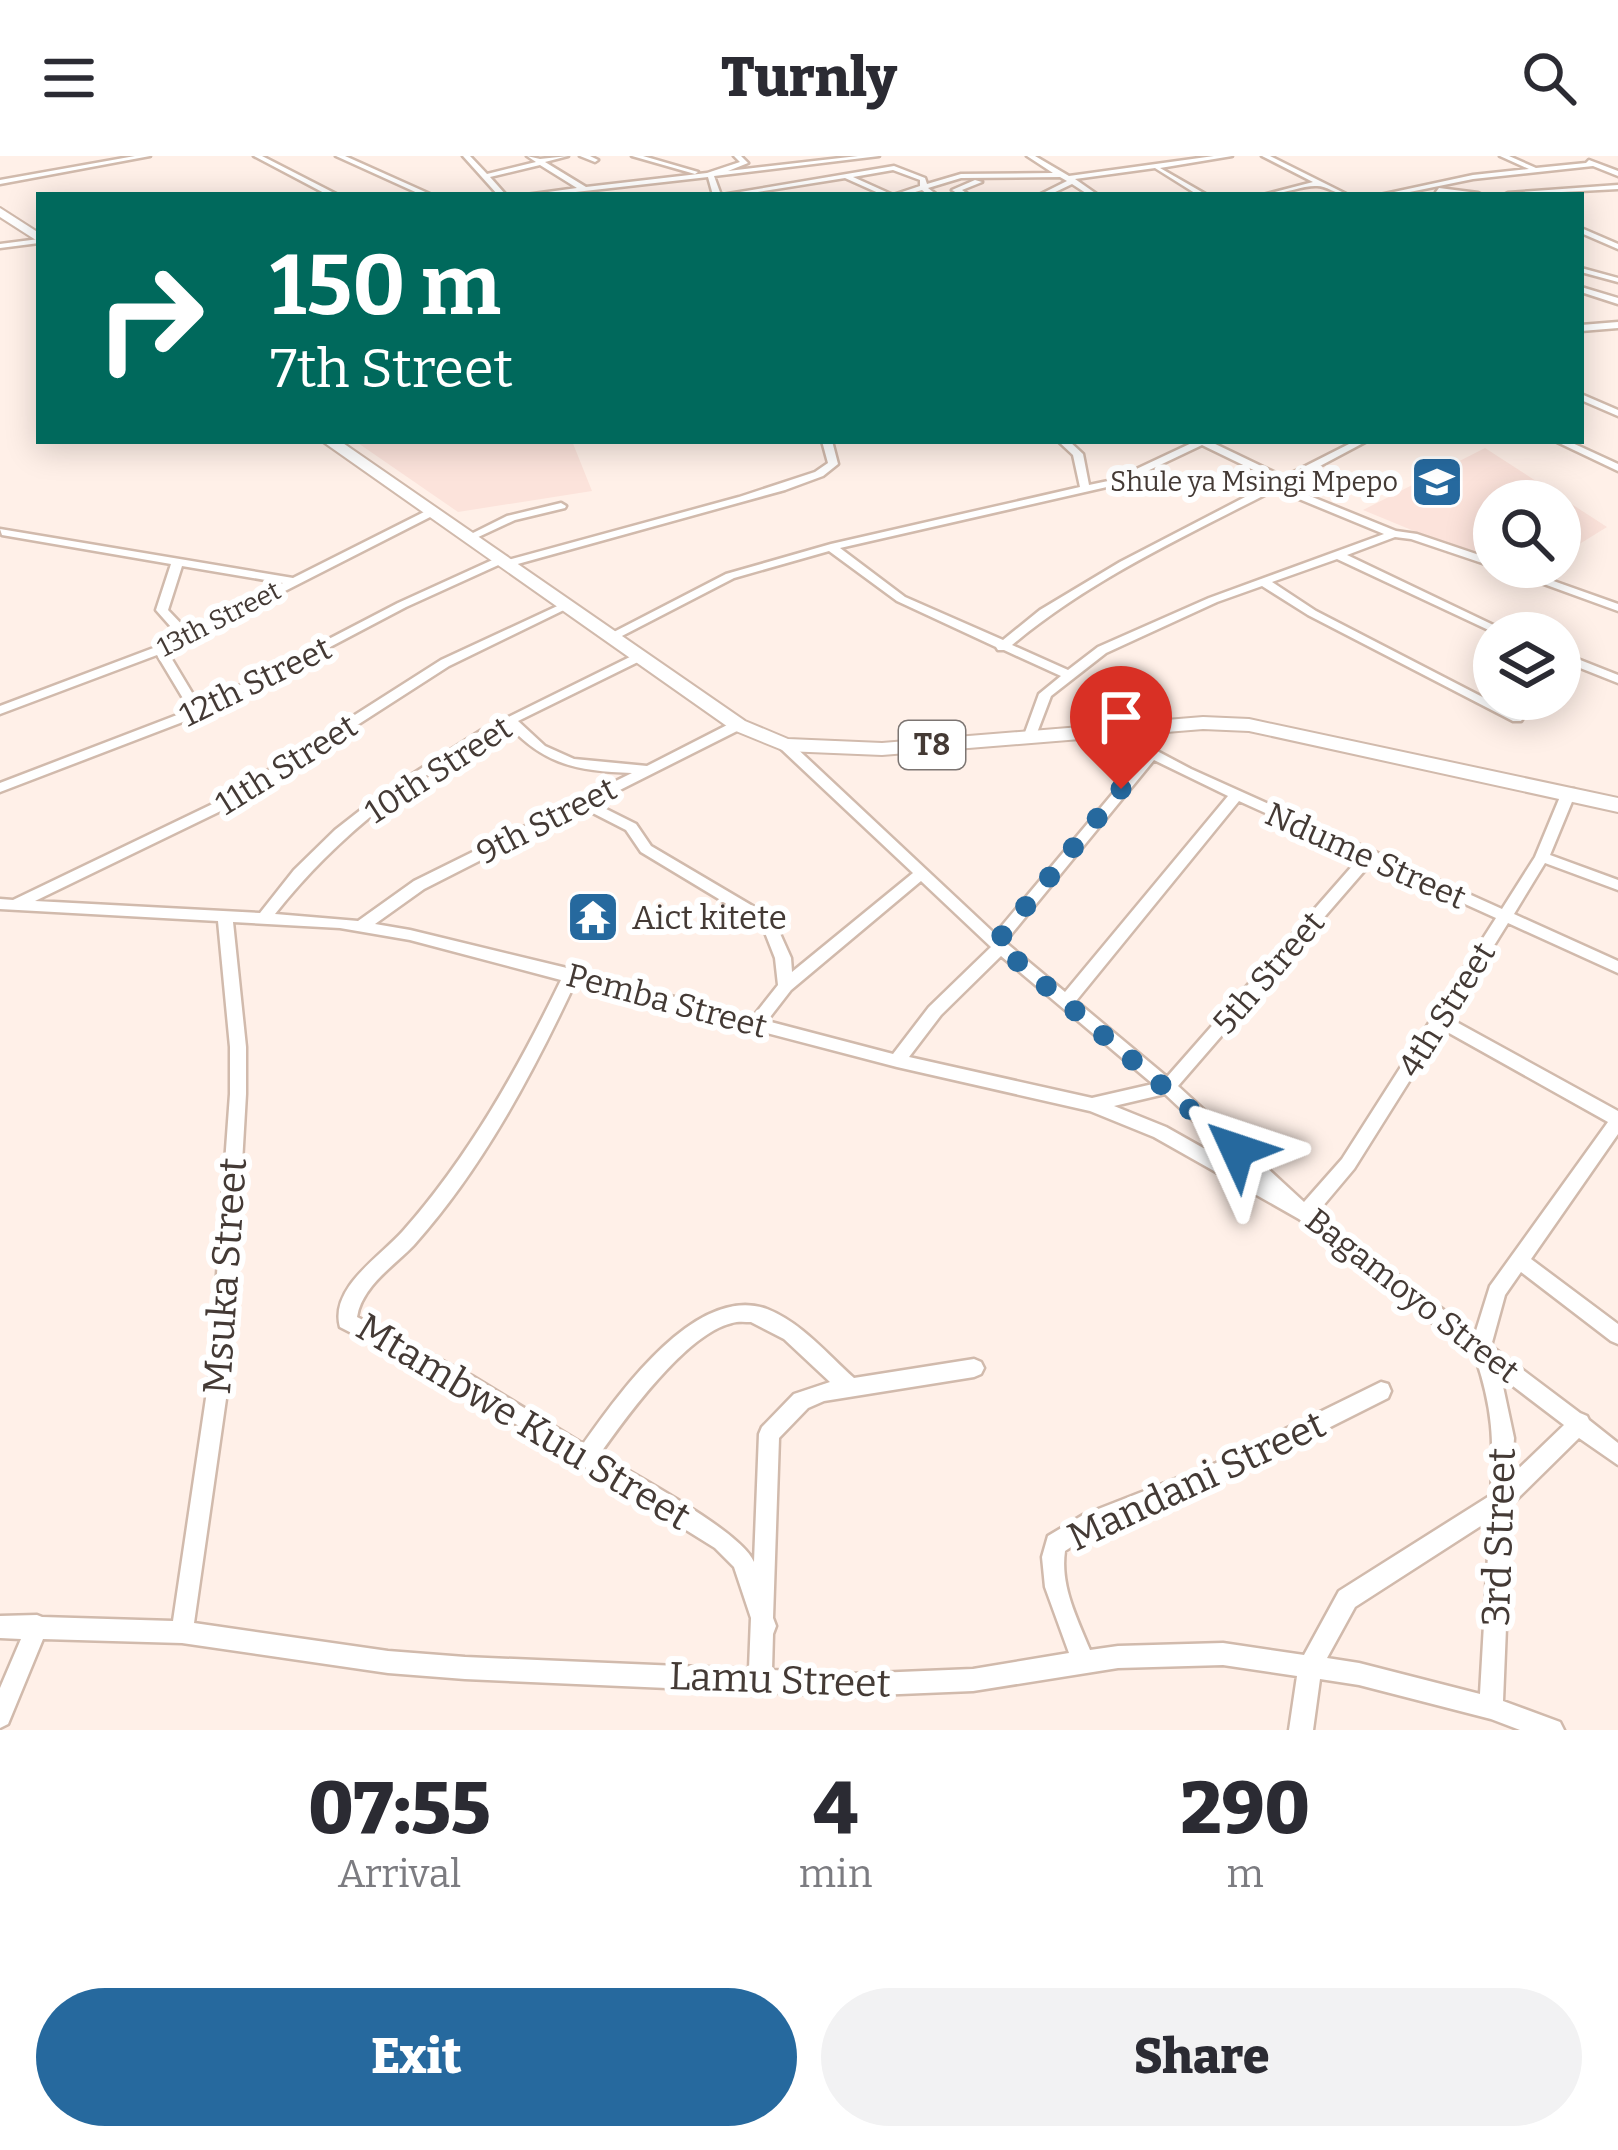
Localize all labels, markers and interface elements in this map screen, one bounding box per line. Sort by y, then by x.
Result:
icon: menu [36,45,102,111]
icon: search [1516,45,1582,111]
text: Turnly [721,46,897,110]
text: 150 m [270,235,501,336]
icon: right [72,240,228,396]
text: 7th Street [270,337,513,401]
school or university icon: Shule ya Msingi Mpepo [1409,454,1465,510]
place label: Shule ya Msingi Mpepo [1110,466,1398,498]
map controls [1473,480,1581,720]
button: search [1473,480,1581,588]
street label: 13th Street [152,574,286,664]
button: layers [1473,612,1581,720]
street label: 12th Street [173,628,338,736]
pin [1070,666,1172,789]
icon: arrive [1088,684,1154,750]
street label: 11th Street [209,706,364,824]
street label: 10th Street [358,708,519,832]
road number: T8 [899,721,965,769]
street label: 9th Street [470,769,623,873]
street label: Ndume Street [1259,794,1472,918]
temple icon: Aict kitete [565,889,621,945]
place label: Aict kitete [632,898,787,938]
street label: 5th Street [1205,903,1333,1042]
street label: 4th Street [1390,935,1504,1084]
street label: Pemba Street [562,955,771,1047]
position arrow [1174,1087,1300,1213]
street label: Msuka Street [194,1156,256,1396]
street label: Bagamoyo Street [1298,1200,1527,1392]
street label: Mtambwe Kuu Street [348,1304,699,1540]
street label: Mandani Street [1061,1401,1332,1561]
street label: 3rd Street [1473,1447,1525,1627]
street label: Lamu Street [668,1653,892,1707]
text: 07:55 [308,1766,491,1852]
text: 4 [813,1766,858,1852]
text: 290 [1181,1766,1310,1852]
text: Arrival [338,1851,461,1897]
text: min [799,1851,872,1897]
text: m [1227,1851,1264,1897]
button: Exit [36,1988,797,2126]
button: Share [821,1988,1582,2126]

